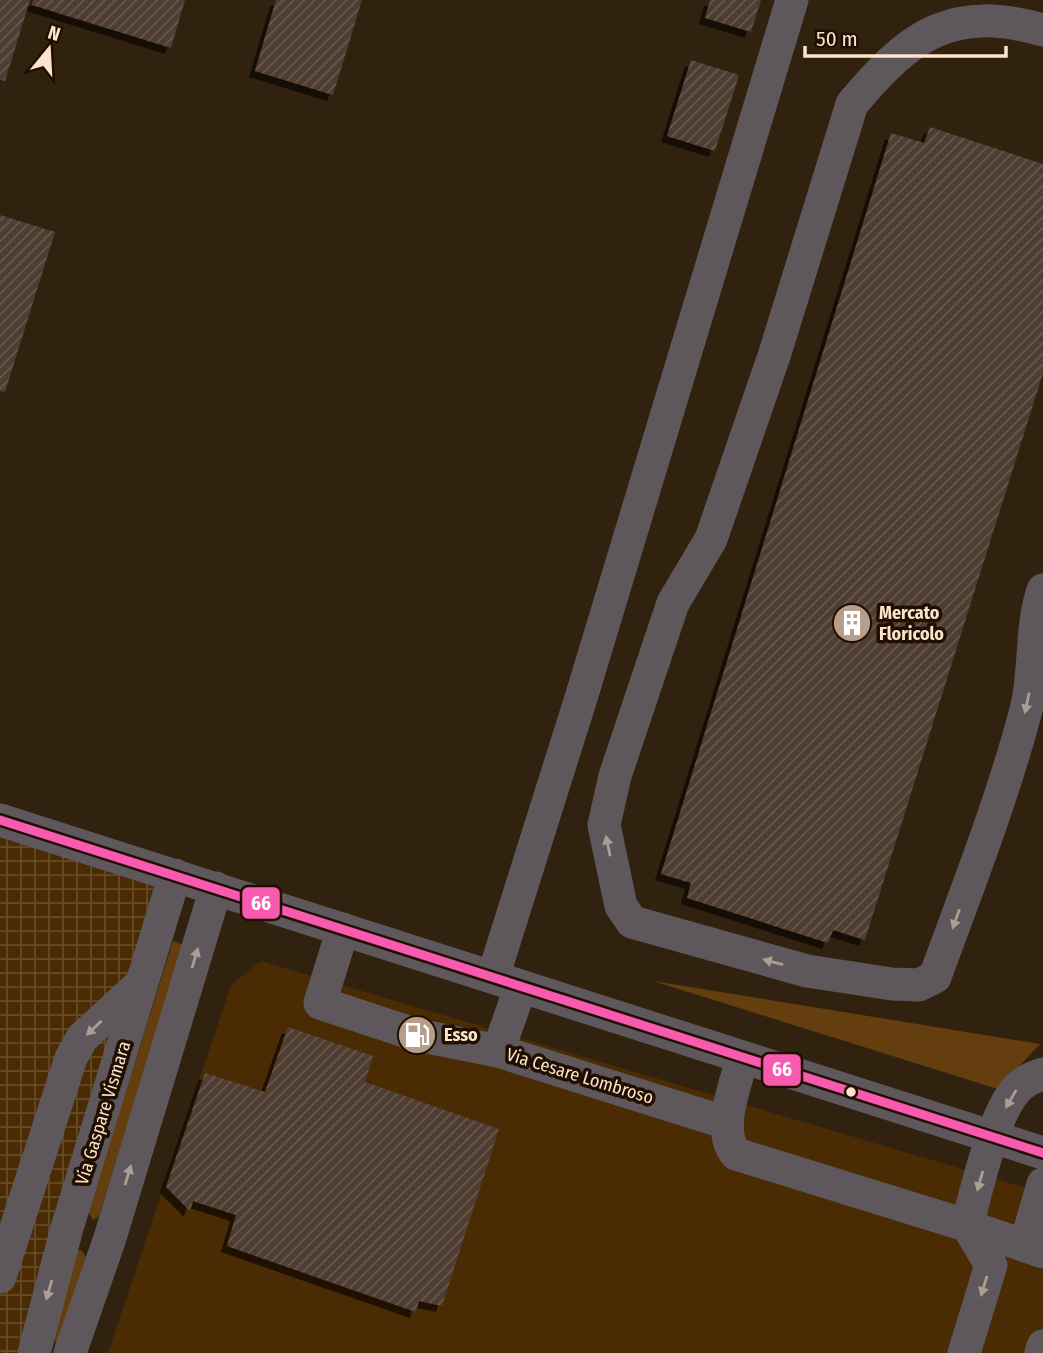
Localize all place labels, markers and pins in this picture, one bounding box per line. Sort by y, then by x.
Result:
building icon: Mercato Floricolo [831,602,873,644]
place label: Mercato Floricolo [879,602,944,645]
fuel station icon: Esso [396,1014,438,1056]
place label: Esso [444,1024,478,1046]
unlabelled marker [844,1085,858,1099]

